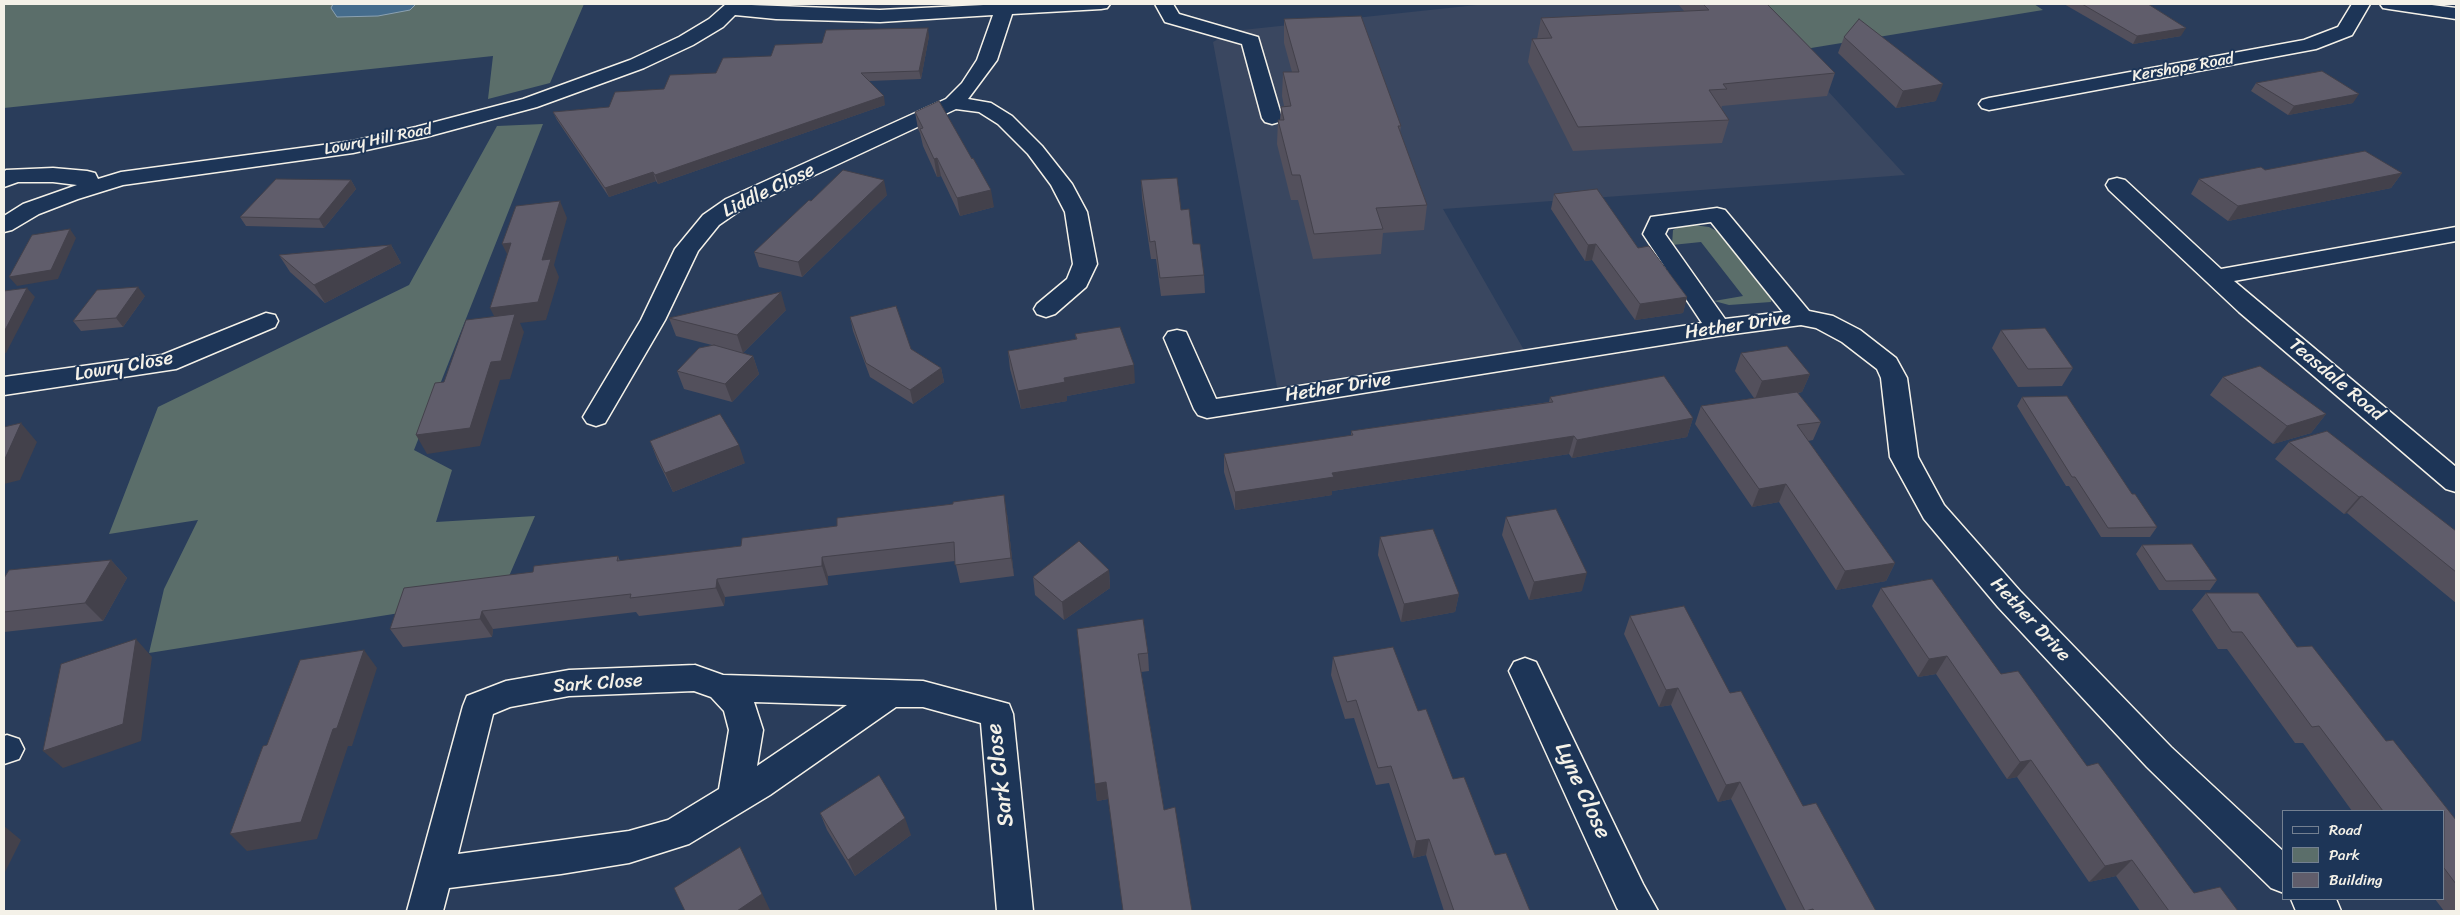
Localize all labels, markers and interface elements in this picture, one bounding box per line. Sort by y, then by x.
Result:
street label: Kershope Road [2131,50,2235,86]
street label: Lowry Hill Road [323,120,433,160]
street label: Liddle Close [719,159,819,223]
street label: Hether Drive [1683,307,1793,345]
street label: Teasdale Road [2284,334,2388,426]
street label: Lowry Close [73,347,175,387]
street label: Hether Drive [1283,368,1393,408]
street label: Hether Drive [1985,573,2075,667]
street label: Sark Close [552,669,644,699]
street label: Sark Close [982,722,1020,828]
street label: Lyne Close [1548,739,1616,843]
legend [2282,810,2445,900]
text: Road [2329,817,2361,843]
text: Park [2329,842,2360,868]
text: Building [2329,867,2383,893]

